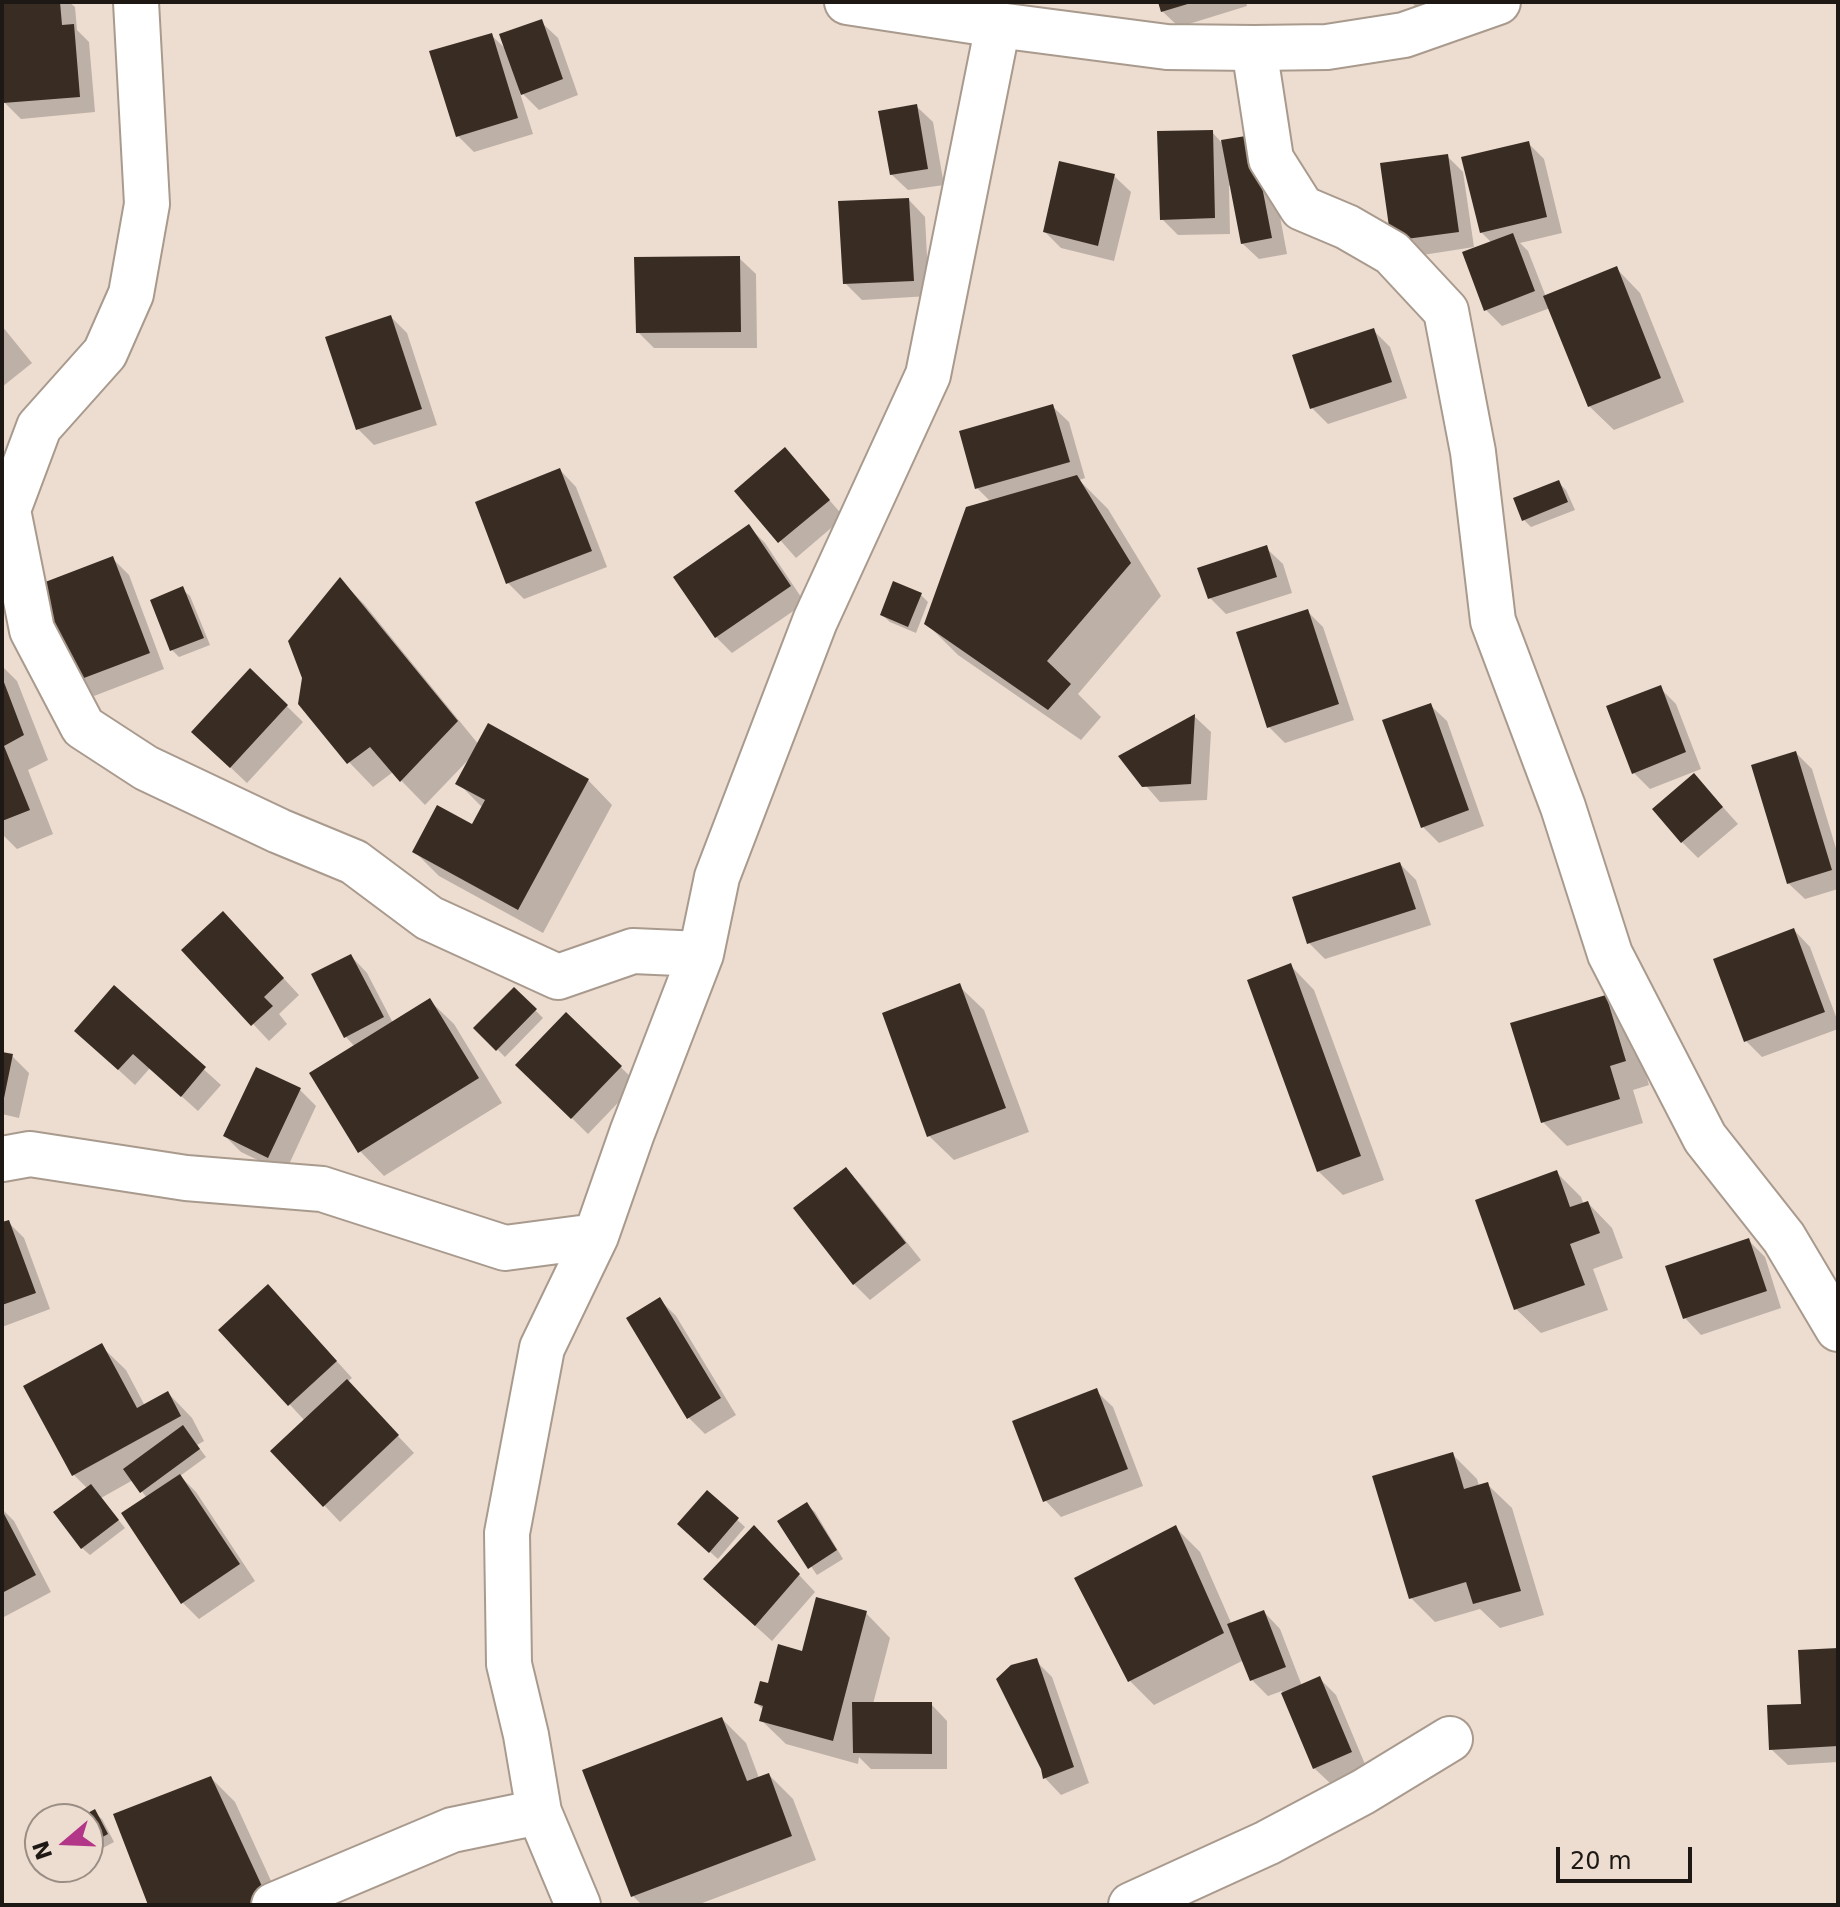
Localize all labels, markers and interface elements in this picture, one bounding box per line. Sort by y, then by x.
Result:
north arrow [24,1803,104,1883]
scale bar [1560,1831,1696,1881]
text: N [28,1838,58,1863]
text: 20 m [1570,1847,1632,1875]

